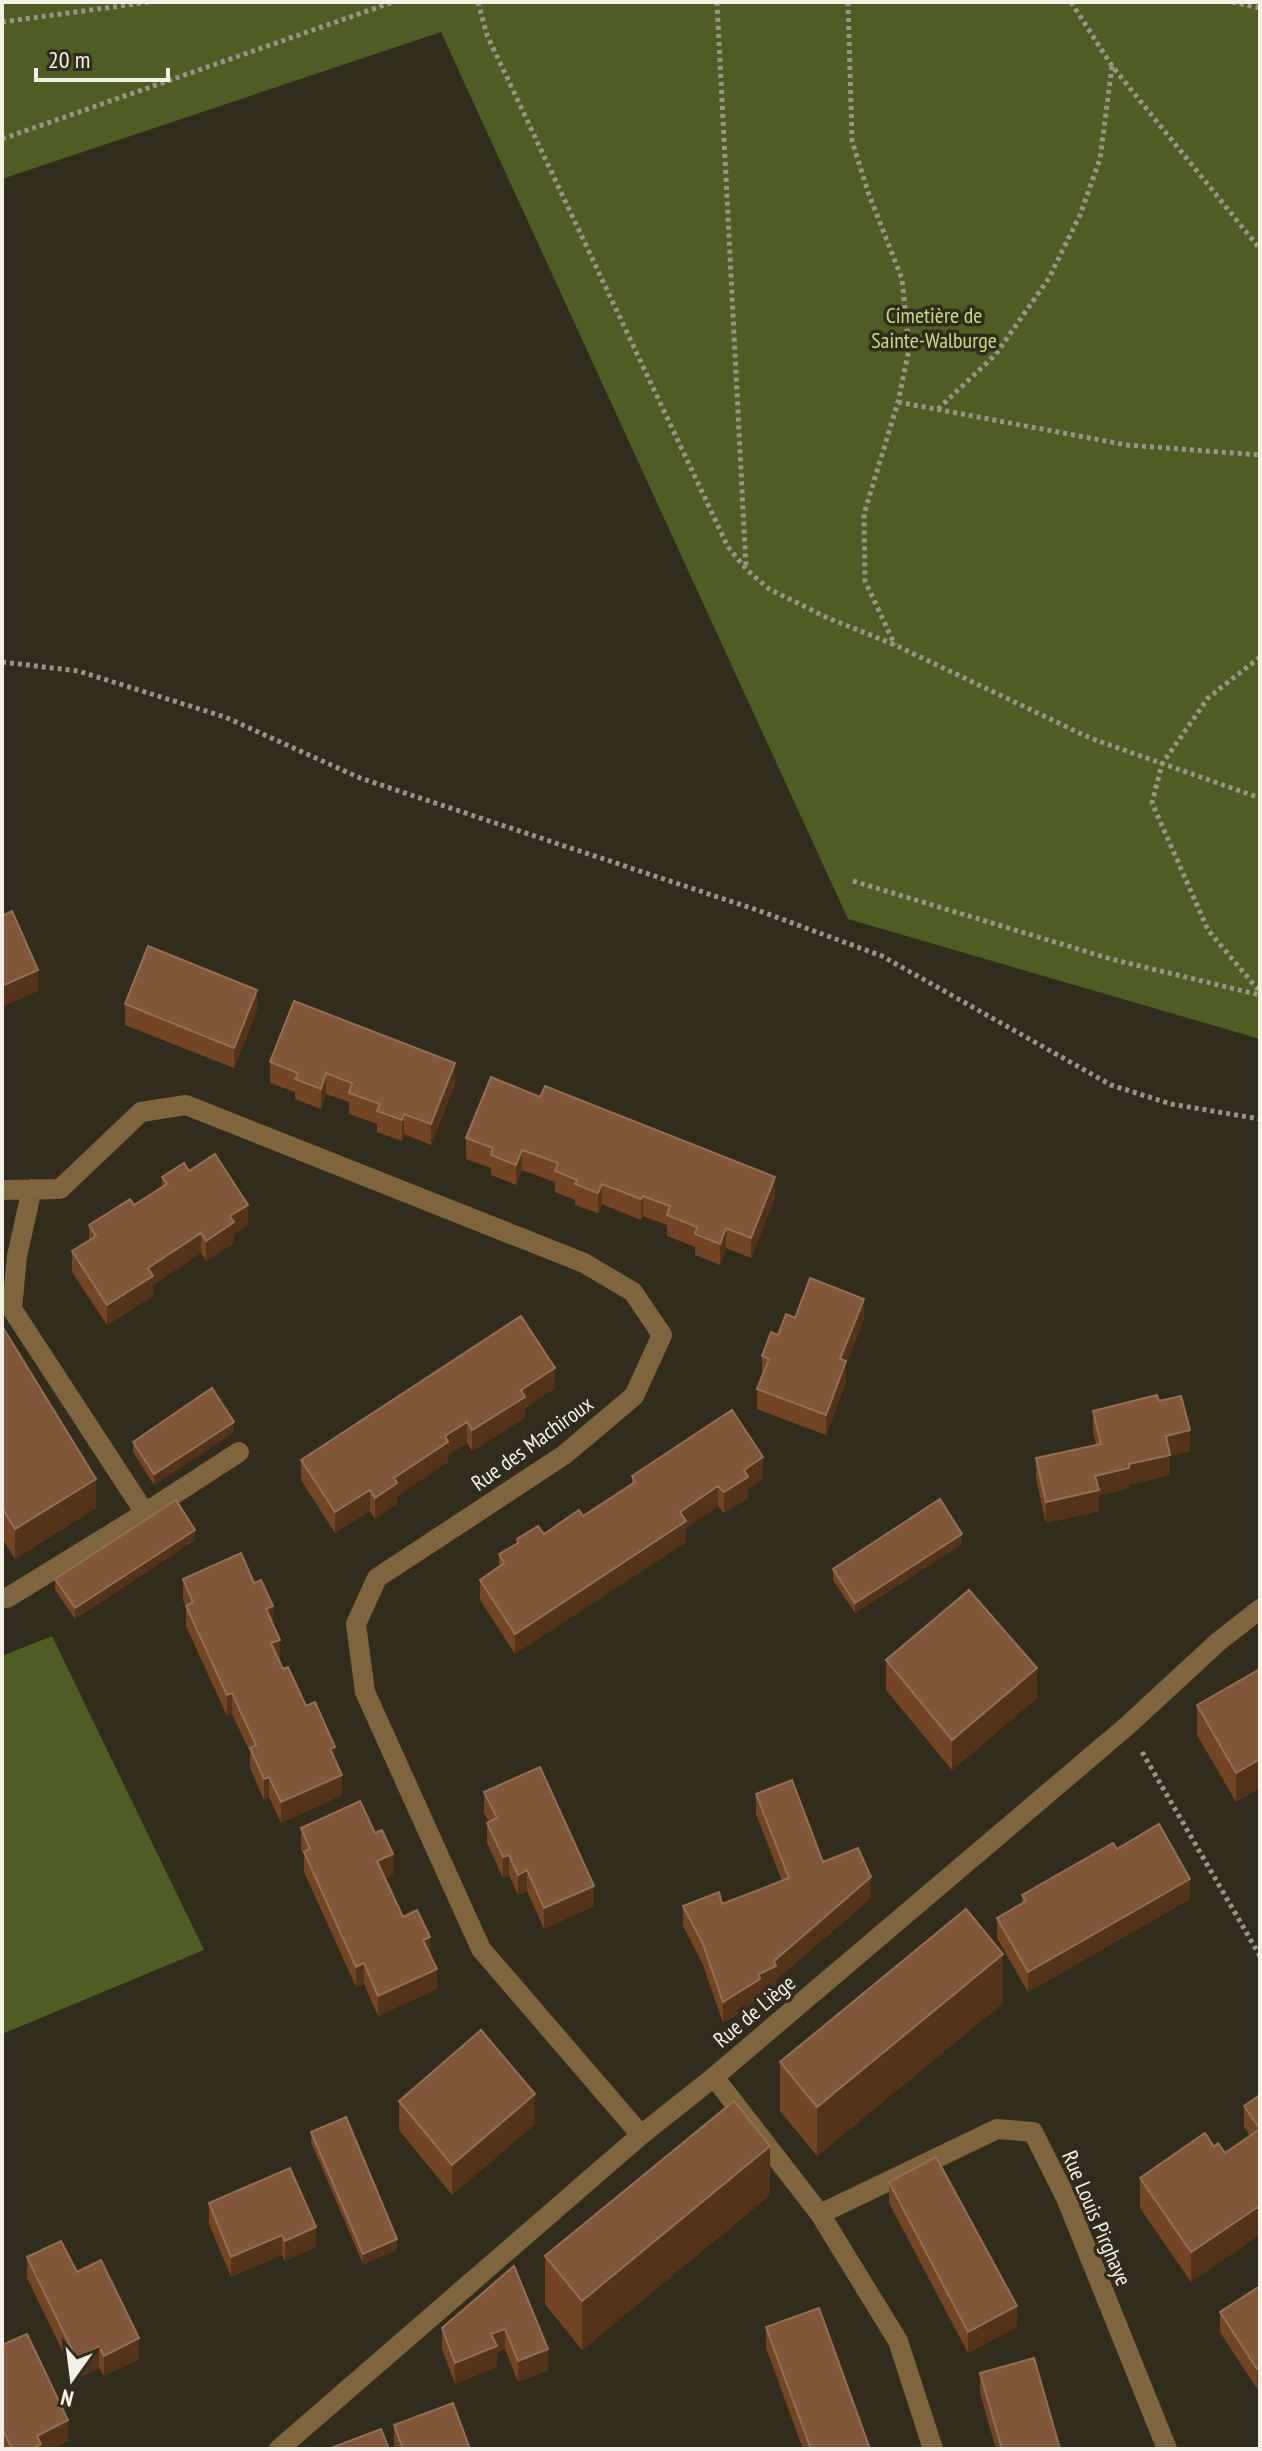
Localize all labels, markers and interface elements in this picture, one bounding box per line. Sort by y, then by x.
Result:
scale bar [36,32,168,82]
text: 20 m [48,44,90,75]
park label: Cimetière de Sainte-Walburge [871,301,997,354]
street label: Rue des Machiroux [466,1389,598,1497]
street label: Rue de Liège [707,1969,801,2053]
street label: Rue Louis Pirghaye [1056,2146,1138,2290]
north arrow [32,2339,112,2419]
text: N [58,2383,76,2413]

